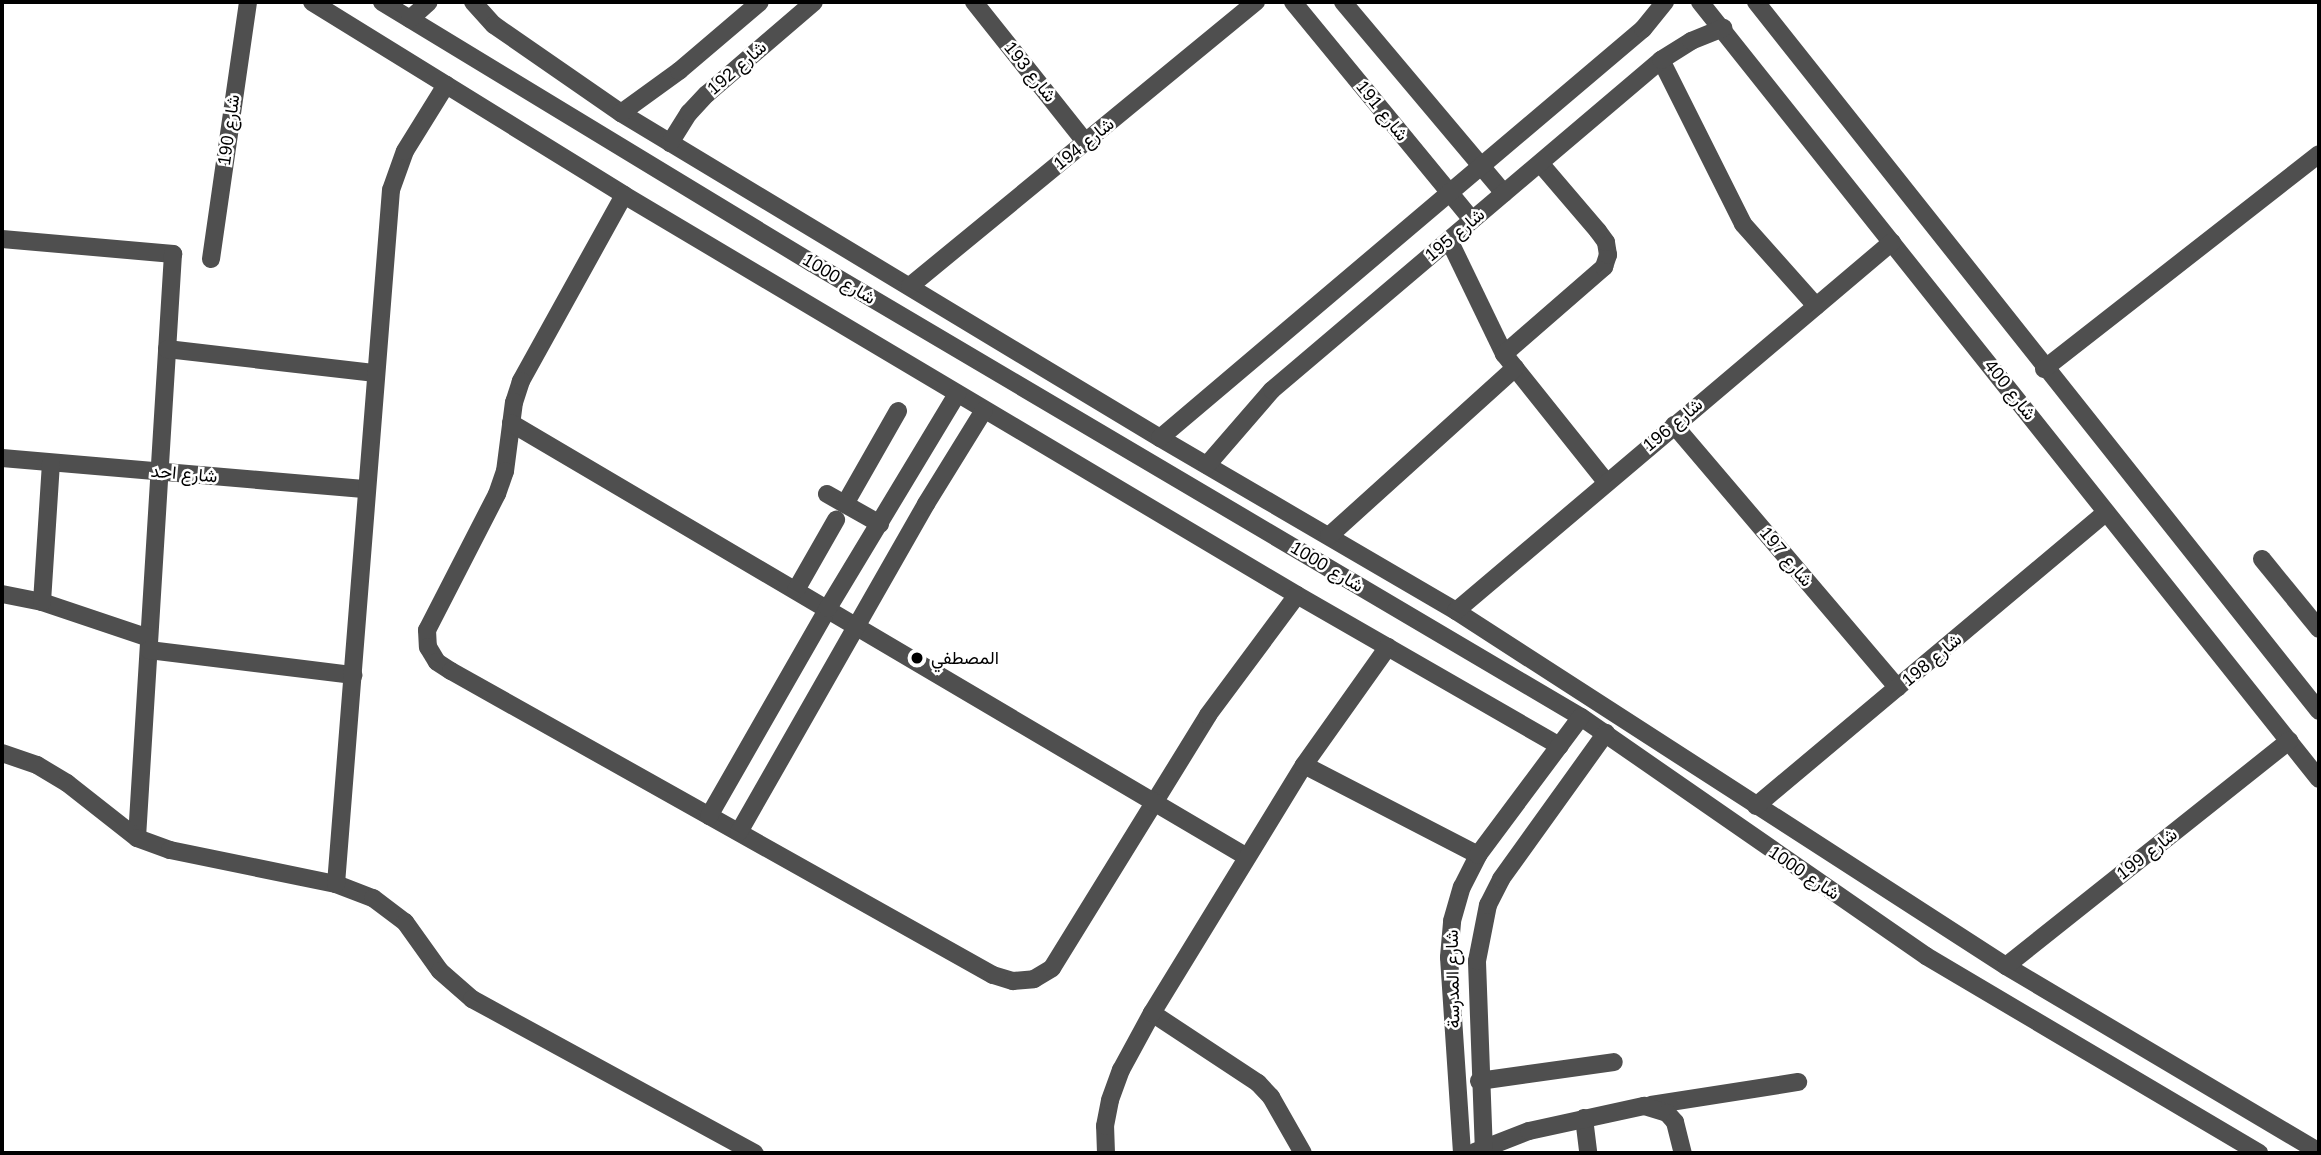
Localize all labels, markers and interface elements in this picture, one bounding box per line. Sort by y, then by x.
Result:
street label: شارع 192 [703,36,771,100]
street label: شارع 193 [999,38,1061,106]
street label: شارع 191 [1351,77,1413,145]
street label: شارع 190 [213,93,245,167]
street label: شارع 194 [1050,113,1118,175]
street label: شارع 195 [1421,204,1489,266]
street label: شارع 1000 [799,249,879,309]
street label: شارع 400 [1980,355,2040,425]
street label: شارع 196 [1639,394,1707,456]
street label: شارع احد [150,460,218,488]
street label: شارع 197 [1755,523,1817,591]
street label: شارع 1000 [1287,537,1367,597]
street label: شارع 198 [1898,629,1966,691]
place label: المصطفي [931,647,999,669]
marker: المصطفي [909,650,925,666]
street label: شارع 199 [2112,824,2182,884]
street label: شارع 1000 [1764,841,1844,905]
street label: شارع المدرسة [1441,929,1465,1029]

